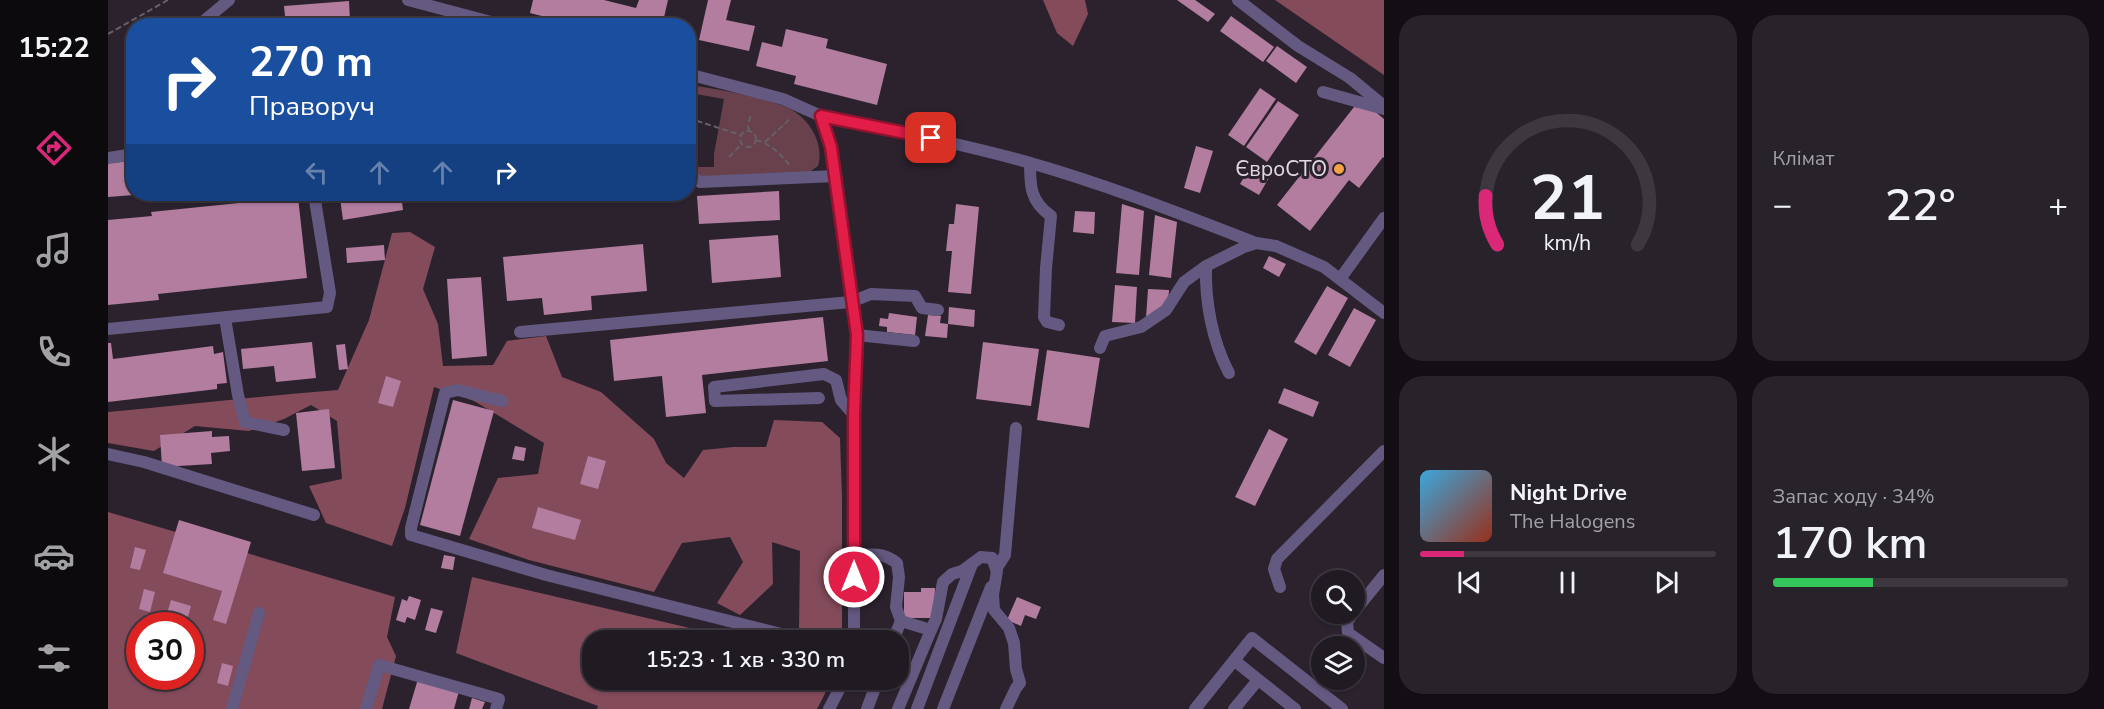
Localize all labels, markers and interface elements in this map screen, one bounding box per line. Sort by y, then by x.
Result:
text: 15:22 [18,30,90,67]
text: 270 m [249,34,373,91]
icon: right [150,42,228,120]
text: Праворуч [249,88,375,125]
pin [905,112,956,163]
icon: arrive [914,121,947,154]
icon: directions [33,127,75,169]
text: Клімат [1773,145,1834,172]
place label: ЄвроСТО [1235,155,1327,183]
icon: left [300,156,333,189]
icon: ahead [363,156,396,189]
icon: ahead [426,156,459,189]
icon: right [489,156,522,189]
text: 21 [1530,156,1605,241]
marker: ЄвроСТО [1332,162,1346,176]
text: 22° [1885,175,1956,236]
text: − [1773,183,1792,228]
text: + [2048,183,2068,228]
text: km/h [1544,228,1591,258]
icon: music [33,229,75,271]
icon: phone [33,331,75,373]
icon: climate [33,433,75,475]
text: Night Drive [1510,478,1627,508]
text: Запас ходу · 34% [1773,483,1935,510]
text: The Halogens [1510,508,1635,535]
text: 170 km [1773,513,1928,574]
icon: car [33,535,75,577]
position arrow [822,545,886,609]
icon: previous [1453,566,1486,599]
icon: pause [1551,566,1584,599]
icon: next [1650,566,1683,599]
map controls [1311,570,1365,690]
button: search [1311,570,1365,624]
speed limit sign: 30 [126,612,204,690]
button: layers [1311,636,1365,690]
icon: filters [33,637,75,679]
text: 15:23 · 1 хв · 330 m [646,645,845,675]

